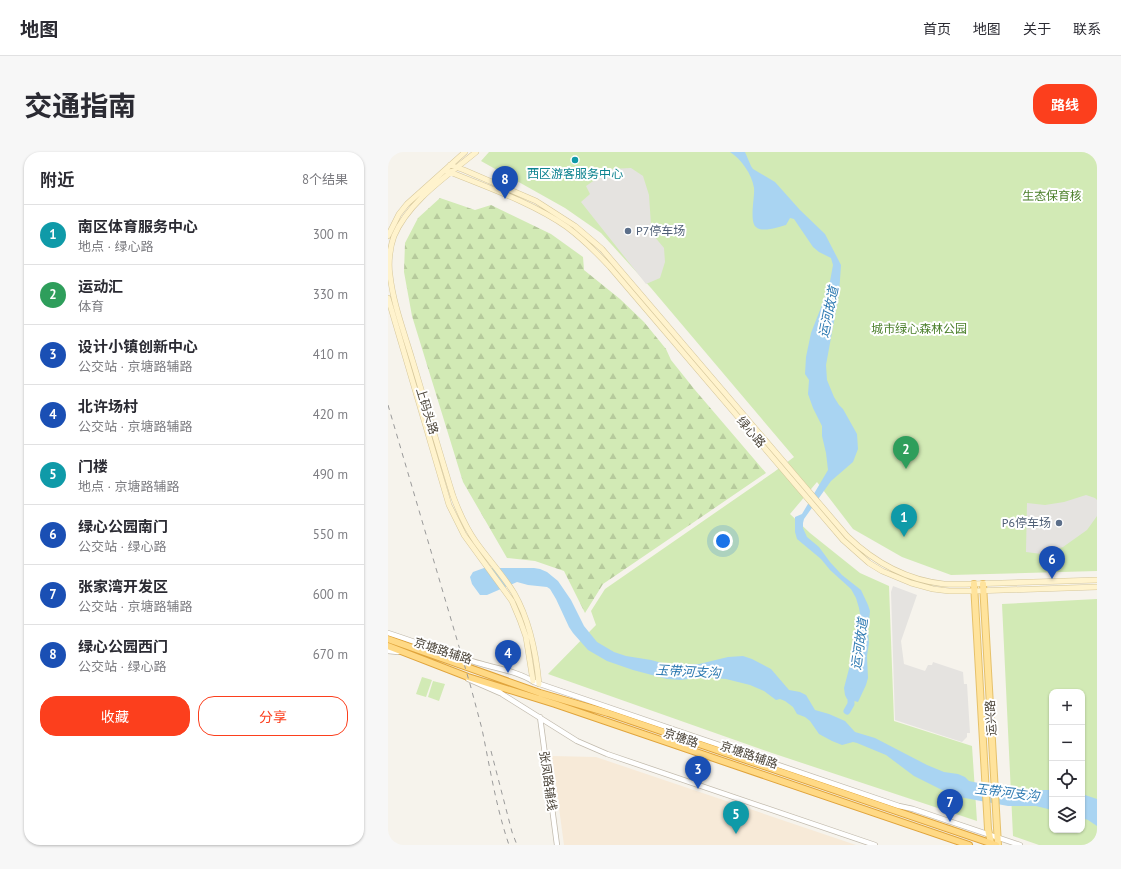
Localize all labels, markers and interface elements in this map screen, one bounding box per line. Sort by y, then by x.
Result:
text: 地图 [20,17,58,41]
text: 首页 [923,20,951,38]
text: 地图 [973,20,1001,38]
text: 关于 [1023,20,1051,38]
text: 联系 [1073,20,1101,38]
button: 路线 [1033,84,1097,124]
text: 交通指南 [24,87,136,124]
marker: 西区游客服务中心 [570,155,580,165]
pin: 8 [492,166,518,199]
place label: 西区游客服务中心 [527,166,623,181]
text: 附近 [40,169,74,191]
text: 8个结果 [302,171,348,188]
park label: 生态保育核 [1022,188,1082,203]
text: 南区体育服务中心 [78,217,198,236]
place label: P7停车场 [636,223,685,238]
text: 1 [49,226,57,243]
text: 300 m [313,226,348,243]
marker: P7停车场 [623,226,633,236]
text: 地点 · 绿心路 [78,238,153,255]
text: 运动汇 [78,277,123,296]
water label: 运河故道 [815,283,843,339]
text: 2 [49,286,57,303]
text: 330 m [313,286,348,303]
text: 体育 [78,298,104,315]
park label: 城市绿心森林公园 [871,321,967,336]
text: 设计小镇创新中心 [78,337,198,356]
text: 3 [49,346,57,363]
text: 410 m [313,346,348,363]
text: 公交站 · 京塘路辅路 [78,358,192,375]
street label: 上码头路 [413,386,442,436]
text: 北许场村 [78,397,138,416]
text: 4 [49,406,57,423]
text: 420 m [313,406,348,423]
street label: 绿心路 [734,413,769,450]
text: 公交站 · 京塘路辅路 [78,418,192,435]
pin: 2 [893,436,919,469]
text: 门楼 [78,457,108,476]
text: 5 [49,466,57,483]
text: 490 m [313,466,348,483]
text: 地点 · 京塘路辅路 [78,478,179,495]
pin: 1 [891,504,917,537]
place label: P6停车场 [1002,515,1051,530]
text: 绿心公园南门 [78,517,168,536]
marker: P6停车场 [1054,518,1064,528]
text: 6 [49,526,57,543]
text: 550 m [313,526,348,543]
your location [713,531,733,551]
text: 公交站 · 绿心路 [78,538,166,555]
pin: 6 [1039,546,1065,579]
text: 张家湾开发区 [78,577,168,596]
text: 7 [49,586,57,603]
text: 600 m [313,586,348,603]
text: 公交站 · 京塘路辅路 [78,598,192,615]
water label: 运河故道 [847,615,872,671]
street label: 京塘路辅路 [412,634,474,667]
text: 绿心公园西门 [78,637,168,656]
pin: 4 [495,640,521,673]
text: 8 [49,646,57,663]
text: 670 m [313,646,348,663]
text: 公交站 · 绿心路 [78,658,166,675]
water label: 玉带河支沟 [655,661,723,682]
map controls [1049,689,1085,833]
button: + [1049,689,1085,725]
button: 收藏 [40,696,190,736]
button: 分享 [198,696,348,736]
street label: 运兴路 [982,700,999,736]
street label: 京塘路 [662,725,701,750]
button: − [1049,725,1085,761]
street label: 京塘路辅路 [718,738,780,771]
street label: 张凤路辅线 [537,750,560,812]
pin: 3 [685,756,711,789]
button: locate [1049,761,1085,797]
water label: 玉带河支沟 [974,780,1042,805]
pin: 7 [937,789,963,822]
button: layers [1049,797,1085,833]
pin: 5 [723,801,749,834]

